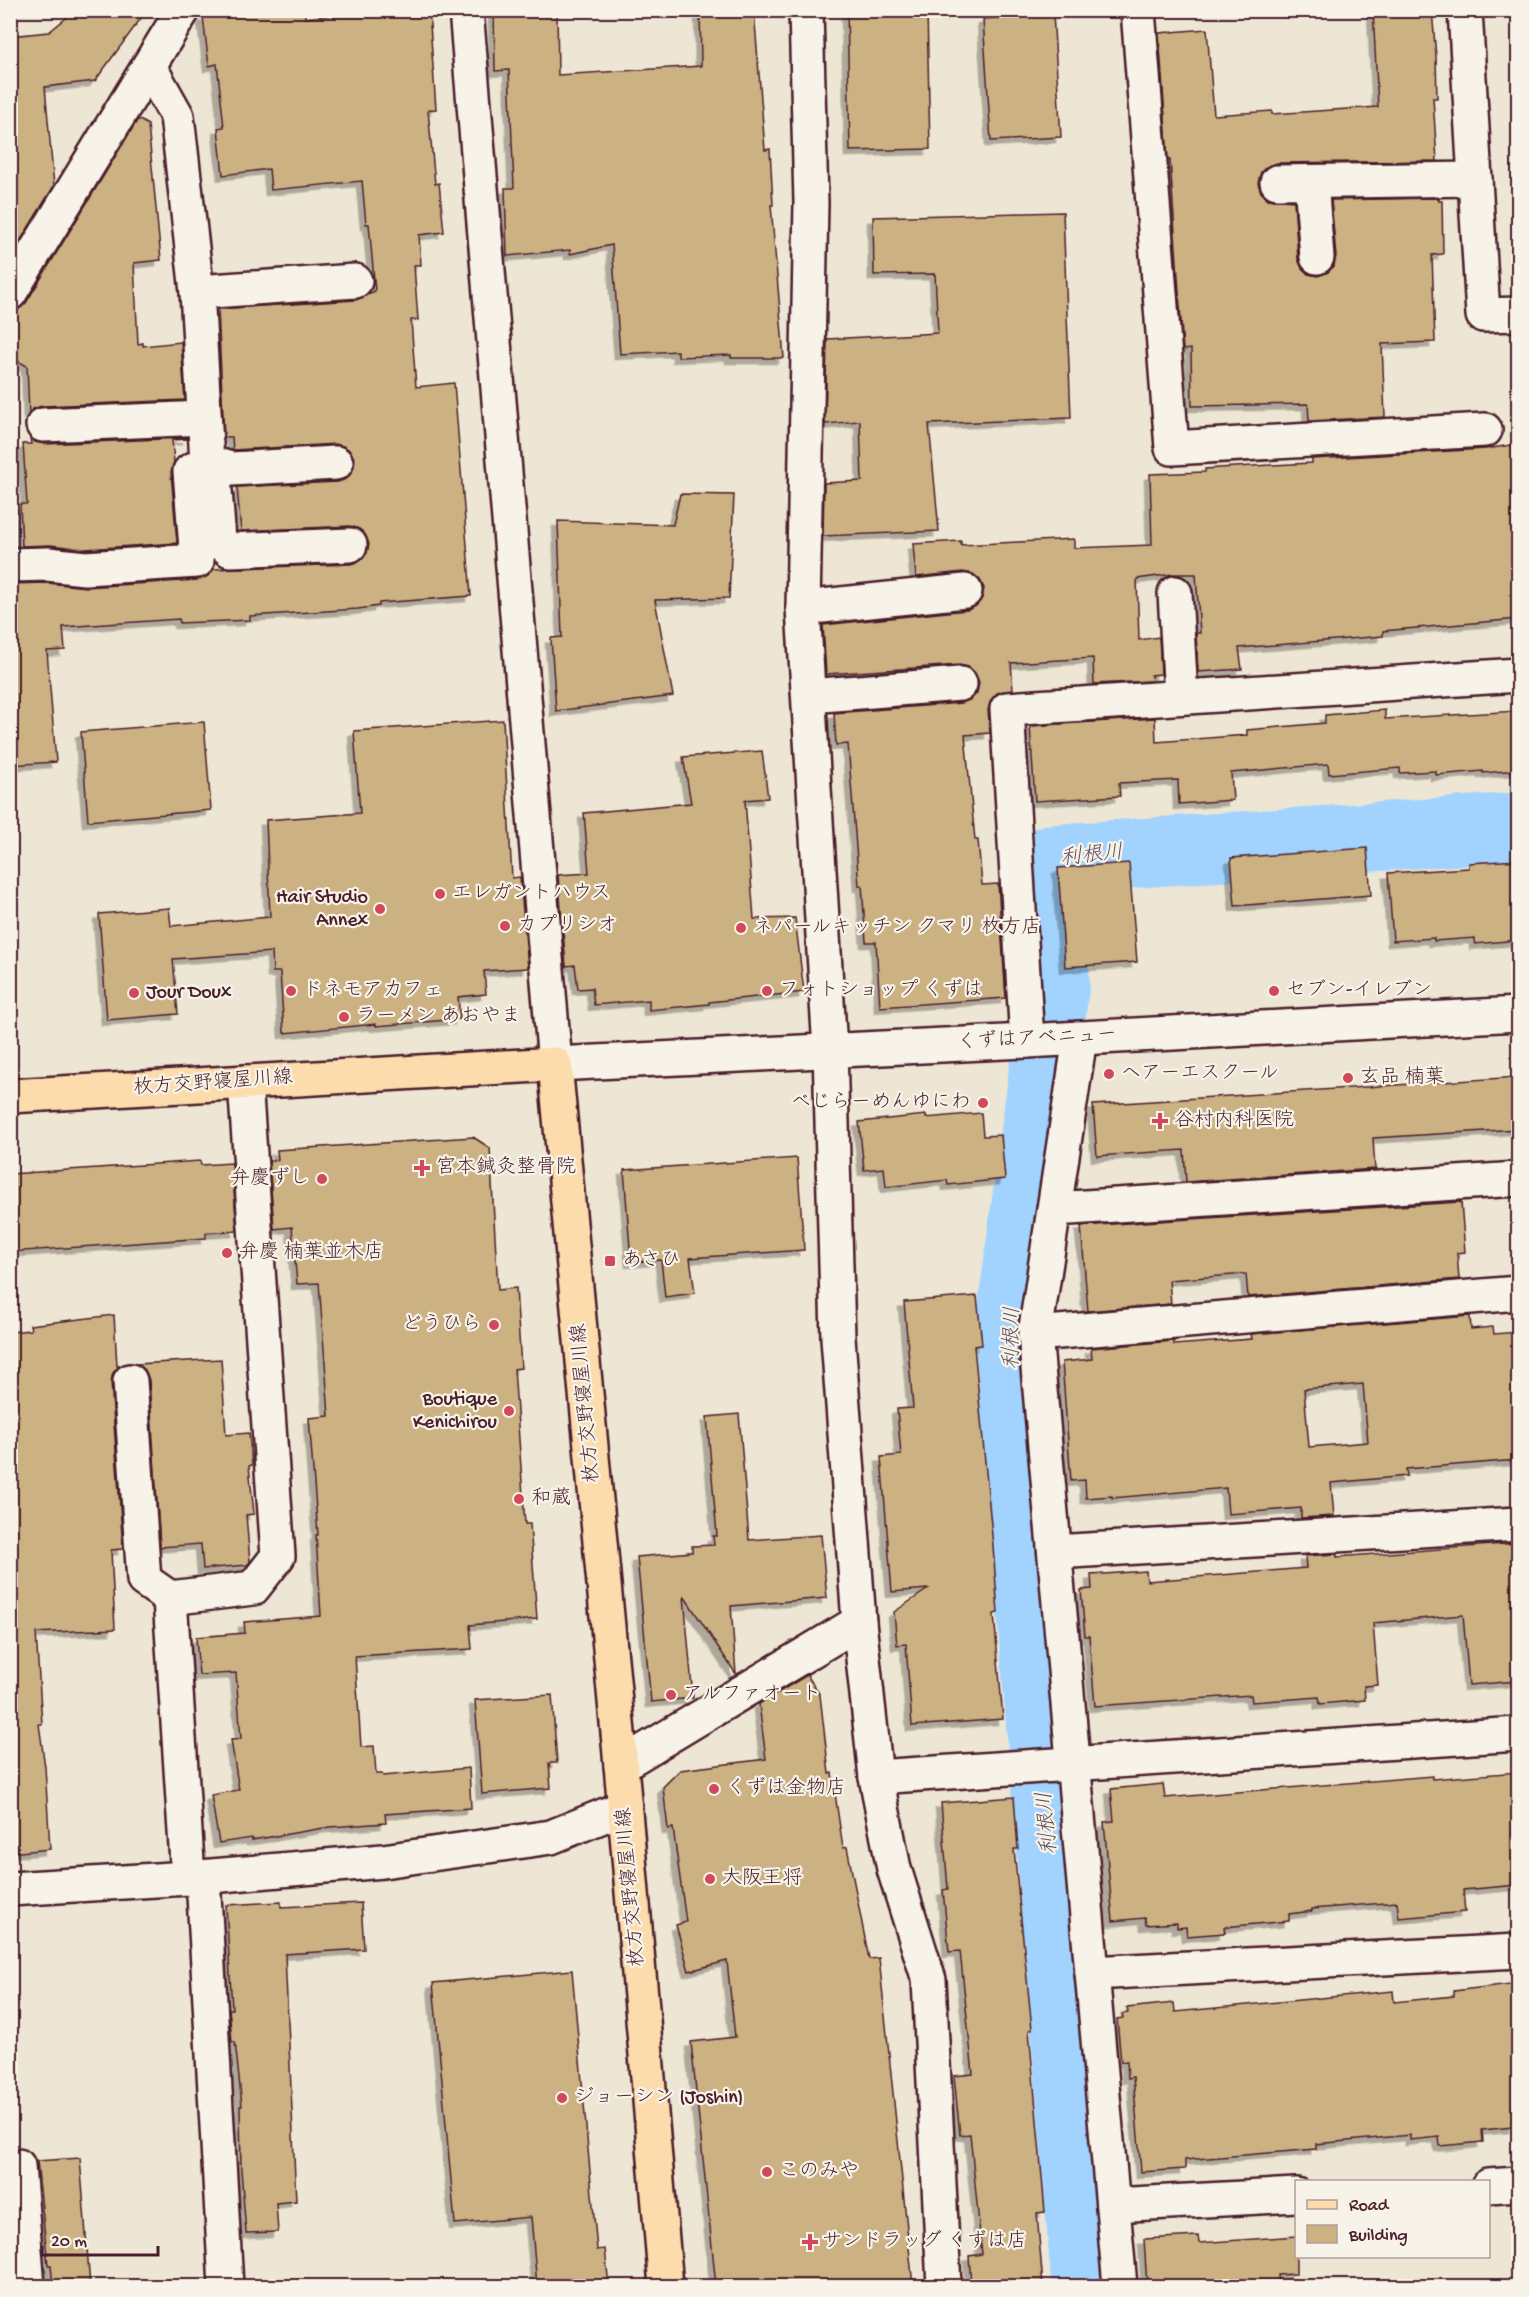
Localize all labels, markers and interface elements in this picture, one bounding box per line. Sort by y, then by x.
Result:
water label: 利根川 [1059,840,1125,873]
place label: エレガントハウス [452,882,611,906]
place label: Hair Studio Annex [276,887,368,933]
marker: エレガントハウス [433,887,447,901]
marker: Hair Studio Annex [373,902,387,916]
place label: カプリシオ [517,914,617,938]
place label: ネパールキッチン クマリ 枚方店 [753,915,1041,940]
marker: カプリシオ [498,919,512,933]
marker: ネパールキッチン クマリ 枚方店 [734,921,748,935]
place label: ドネモアカフェ [303,979,443,1003]
place label: フォトショップ くずは [779,979,983,1003]
place label: セブン-イレブン [1286,979,1432,1003]
place label: Jour Doux [146,982,232,1005]
marker: ドネモアカフェ [284,984,298,998]
marker: フォトショップ くずは [760,984,774,998]
marker: セブン-イレブン [1267,984,1281,998]
marker: Jour Doux [127,986,141,1000]
place label: ラーメン あおやま [356,1005,521,1029]
marker: ラーメン あおやま [337,1010,351,1024]
street label: くずはアベニュー [956,1023,1117,1056]
place label: ヘアーエスクール [1121,1063,1279,1086]
street label: 枚方交野寝屋川線 [132,1065,294,1101]
place label: 玄品 楠葉 [1360,1065,1445,1090]
marker: ヘアーエスクール [1102,1067,1116,1081]
marker: 玄品 楠葉 [1341,1071,1355,1085]
place label: べじらーめんゆにわ [791,1092,971,1115]
marker: べじらーめんゆにわ [976,1096,990,1110]
place label: 谷村内科医院 [1174,1109,1294,1133]
marker: 谷村内科医院 [1151,1112,1169,1130]
place label: 宮本鍼灸整骨院 [436,1155,576,1180]
marker: 宮本鍼灸整骨院 [413,1159,431,1177]
place label: 弁慶ずし [230,1166,310,1191]
marker: 弁慶ずし [315,1172,329,1186]
place label: 弁慶 楠葉並木店 [239,1240,384,1265]
marker: 弁慶 楠葉並木店 [220,1246,234,1260]
place label: あさひ [622,1249,681,1273]
marker: あさひ [603,1254,617,1268]
water label: 利根川 [1000,1306,1027,1370]
place label: どうひら [402,1314,482,1337]
marker: どうひら [487,1318,501,1332]
street label: 枚方交野寝屋川線 [567,1322,605,1484]
place label: Boutique Kenichirou [413,1389,498,1435]
marker: Boutique Kenichirou [502,1404,516,1418]
place label: 和蔵 [531,1486,571,1511]
marker: 和蔵 [512,1492,526,1506]
place label: アルファオート [683,1684,822,1707]
marker: アルファオート [664,1688,678,1702]
place label: くずは金物店 [726,1776,846,1801]
marker: くずは金物店 [707,1782,721,1796]
water label: 利根川 [1033,1791,1064,1856]
street label: 枚方交野寝屋川線 [612,1806,650,1968]
place label: 大阪王将 [722,1867,802,1891]
marker: 大阪王将 [703,1872,717,1886]
place label: ジョーシン (Joshin) [574,2086,743,2110]
marker: ジョーシン (Joshin) [555,2091,569,2105]
place label: このみや [779,2161,859,2184]
marker: このみや [760,2165,774,2179]
legend [1295,2180,1490,2258]
text: Road [1349,2196,1390,2217]
scale bar [42,2219,158,2257]
text: Building [1348,2226,1408,2247]
place label: サンドラッグ くずは店 [822,2229,1027,2254]
text: 20 m [51,2232,87,2253]
marker: サンドラッグ くずは店 [803,2235,817,2249]

